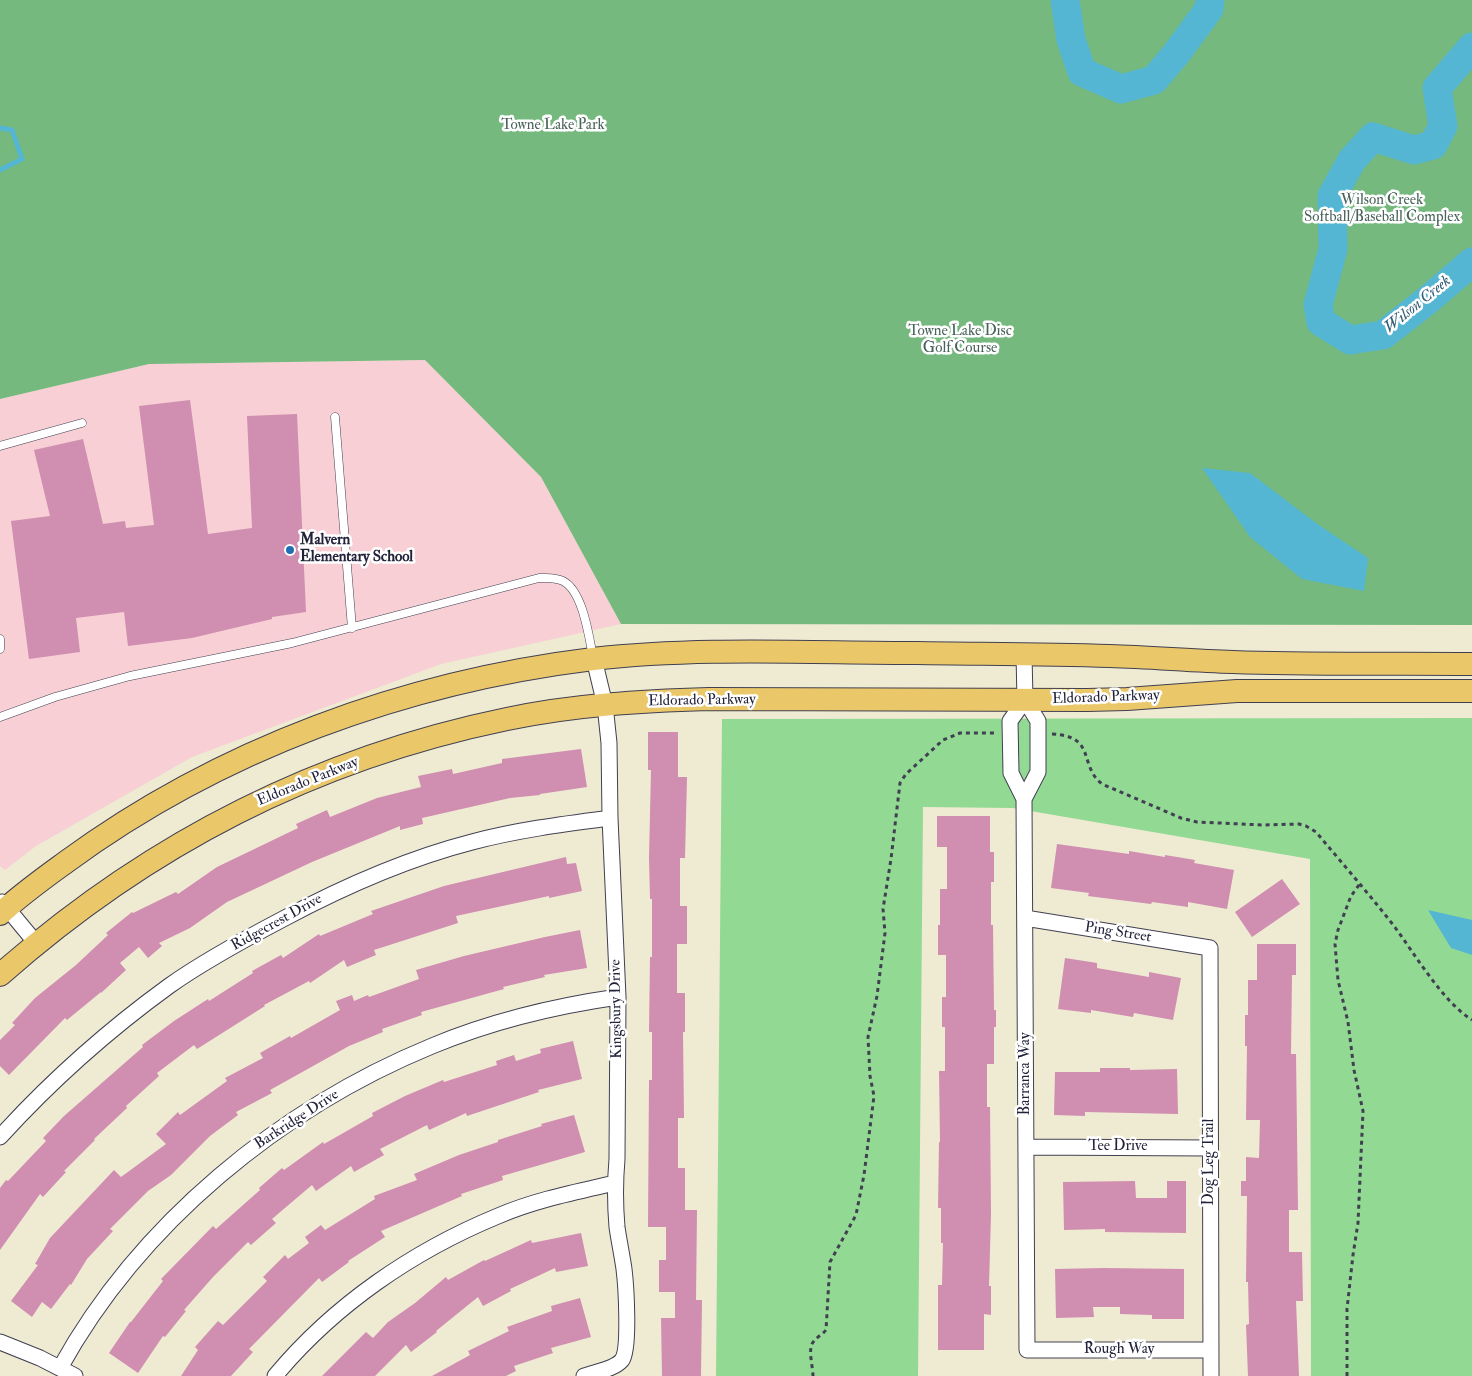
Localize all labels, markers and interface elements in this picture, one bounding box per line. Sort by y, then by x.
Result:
park label: Towne Lake Park [501,117,605,135]
park label: Wilson Creek Softball/Baseball Complex [1304,192,1460,227]
water label: Wilson Creek [1381,272,1455,338]
park label: Towne Lake Disc Golf Course [908,323,1012,358]
place label: Malvern Elementary School [300,532,413,567]
marker: Malvern Elementary School [284,544,296,556]
street label: Eldorado Parkway [1052,687,1160,709]
street label: Eldorado Parkway [648,691,756,711]
street label: Eldorado Parkway [255,753,361,811]
street label: Ridgecrest Drive [228,891,326,955]
street label: Ping Street [1083,919,1153,947]
street label: Kingsbury Drive [607,959,627,1059]
street label: Barranca Way [1017,1033,1035,1115]
street label: Barkridge Drive [252,1086,342,1154]
street label: Dog Leg Trail [1201,1119,1219,1205]
street label: Tee Drive [1088,1138,1148,1156]
street label: Rough Way [1084,1341,1154,1359]

